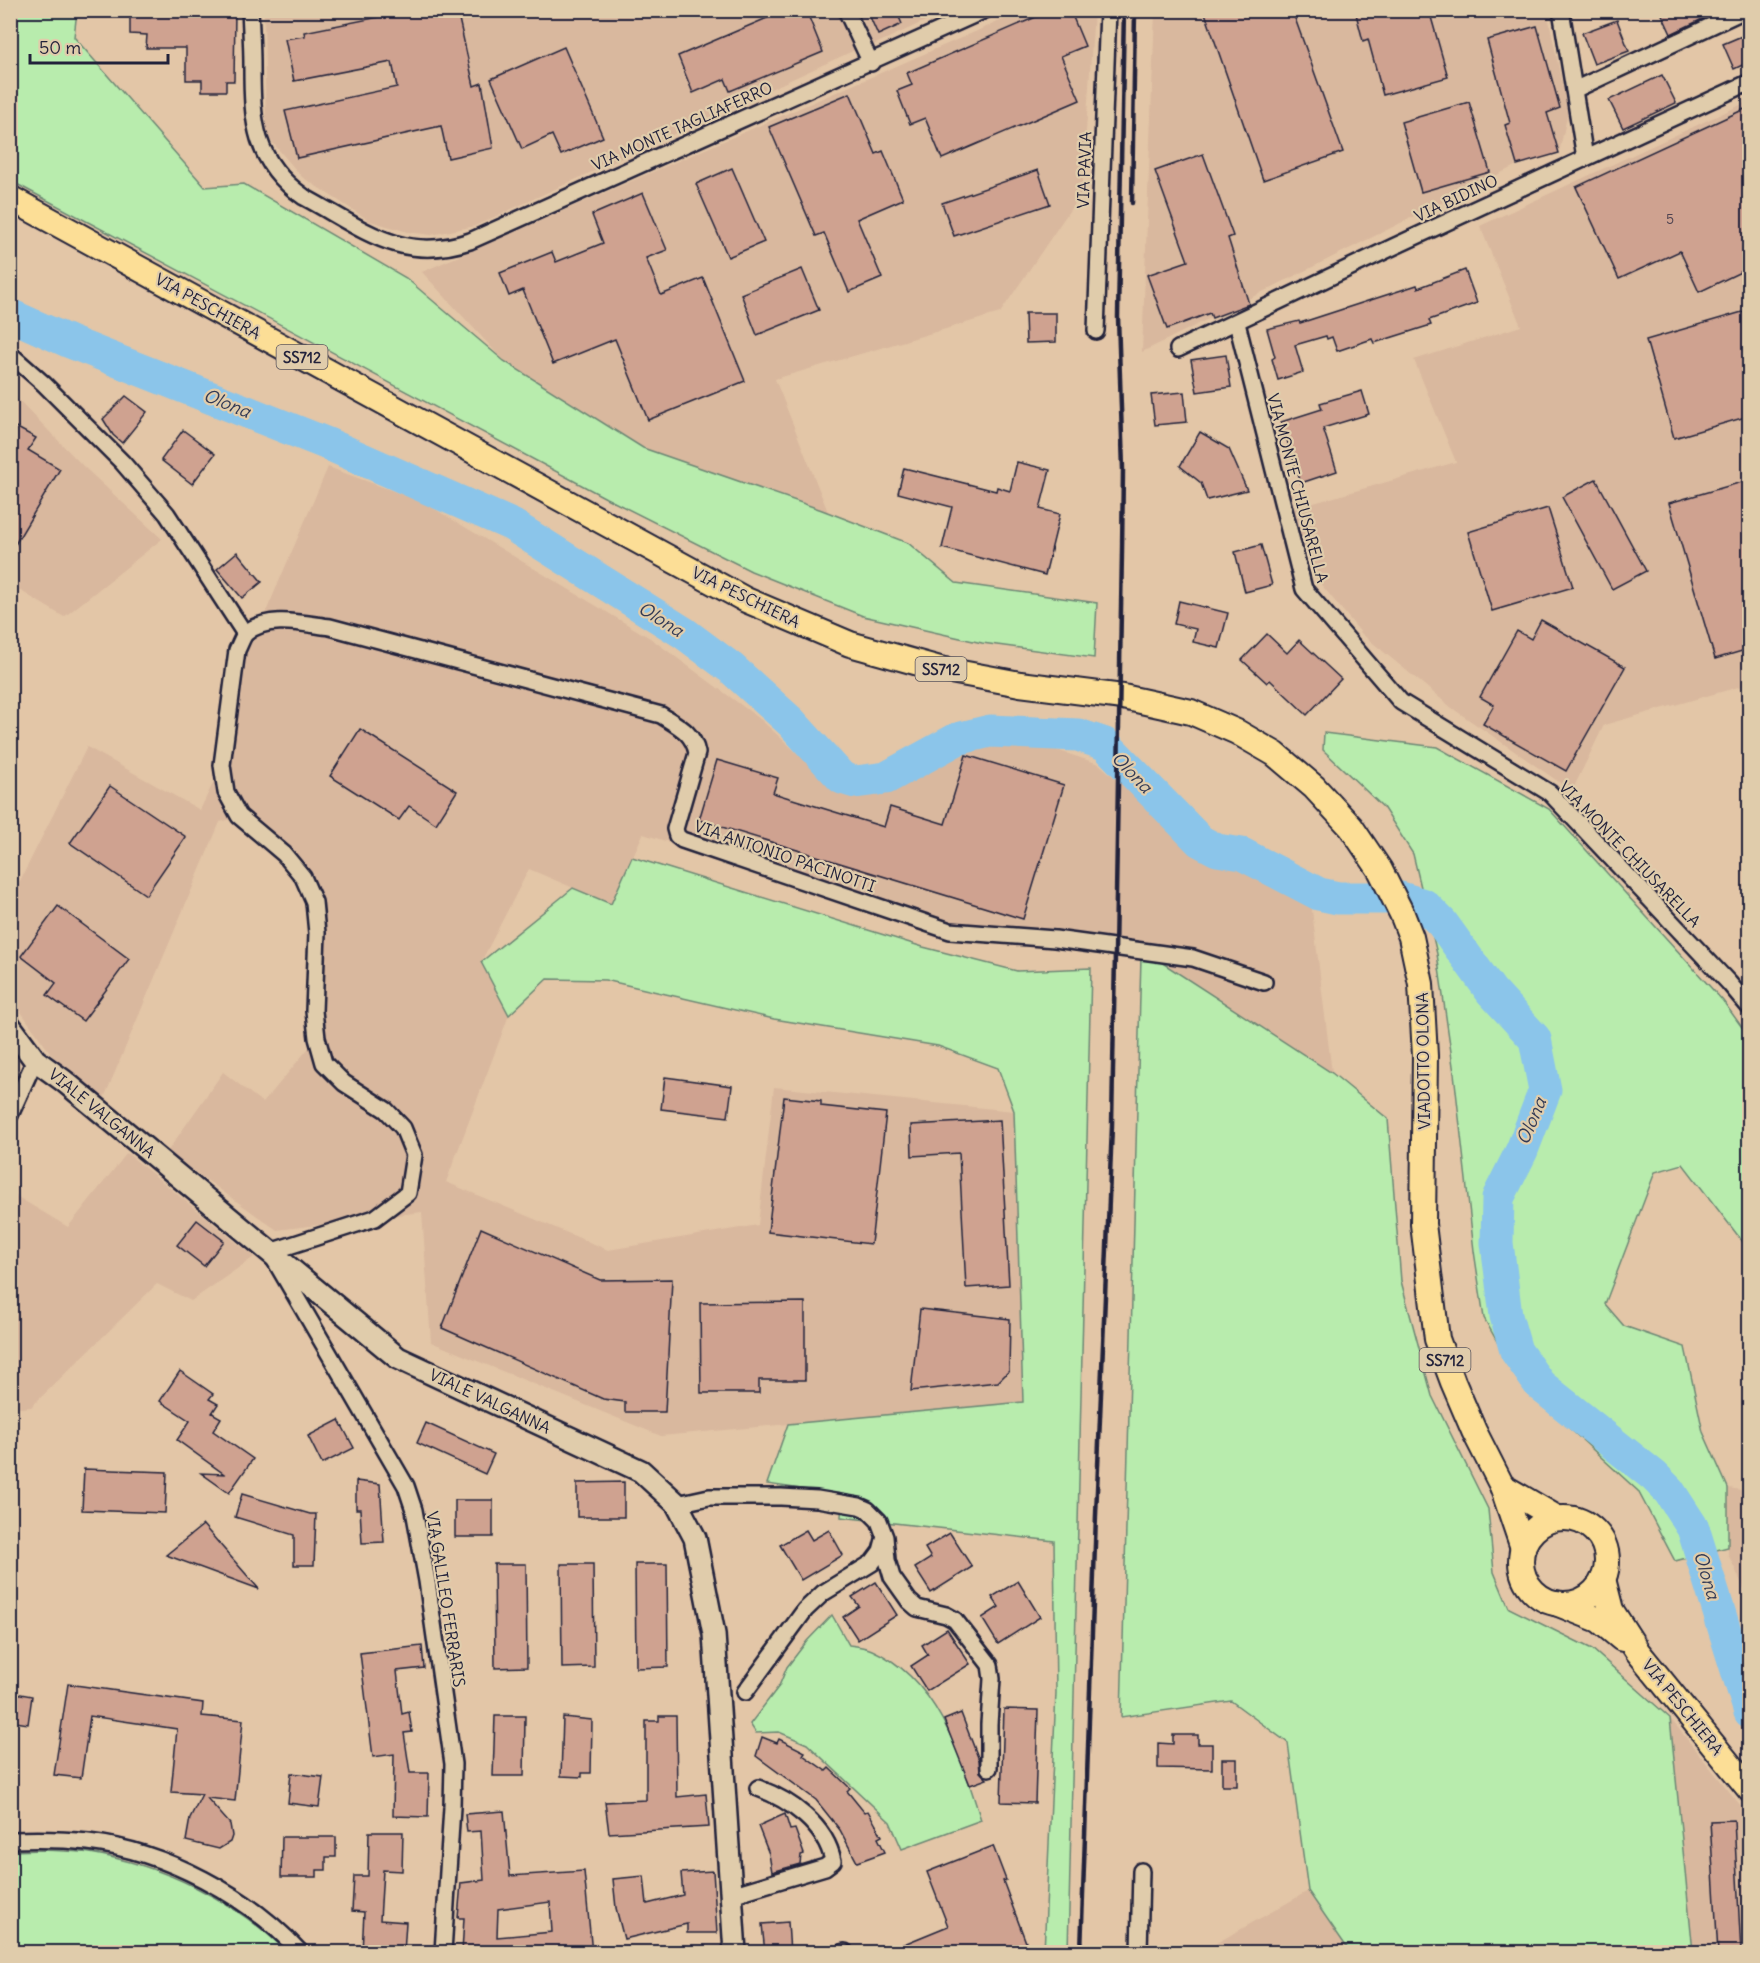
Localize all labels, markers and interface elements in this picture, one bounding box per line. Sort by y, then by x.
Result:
scale bar [30,27,168,65]
text: 50 m [39,36,81,59]
street label: VIA MONTE TAGLIAFERRO [589,77,775,175]
street label: VIA PAVIA [1073,131,1095,209]
street label: VIA BIDINO [1411,170,1501,226]
house number: 5 [1666,210,1674,228]
street label: VIA PESCHIERA [152,269,264,343]
road number: SS712 [276,345,328,369]
water label: Olona [200,383,256,423]
street label: VIA MONTE CHIUSARELLA [1263,391,1333,585]
street label: VIA PESCHIERA [689,562,803,632]
water label: Olona [634,596,689,643]
road number: SS712 [916,657,966,681]
water label: Olona [1107,746,1158,799]
street label: VIA MONTE CHIUSARELLA [1555,777,1705,931]
street label: VIA ANTONIO PACINOTTI [692,816,878,896]
street label: VIADOTTO OLONA [1412,992,1434,1130]
street label: VIALE VALGANNA [45,1064,159,1162]
water label: Olona [1511,1092,1552,1148]
road number: SS712 [1420,1348,1470,1372]
street label: VIALE VALGANNA [426,1364,554,1438]
street label: VIA GALILEO FERRARIS [422,1510,470,1688]
water label: Olona [1689,1548,1726,1603]
street label: VIA PESCHIERA [1638,1655,1728,1759]

